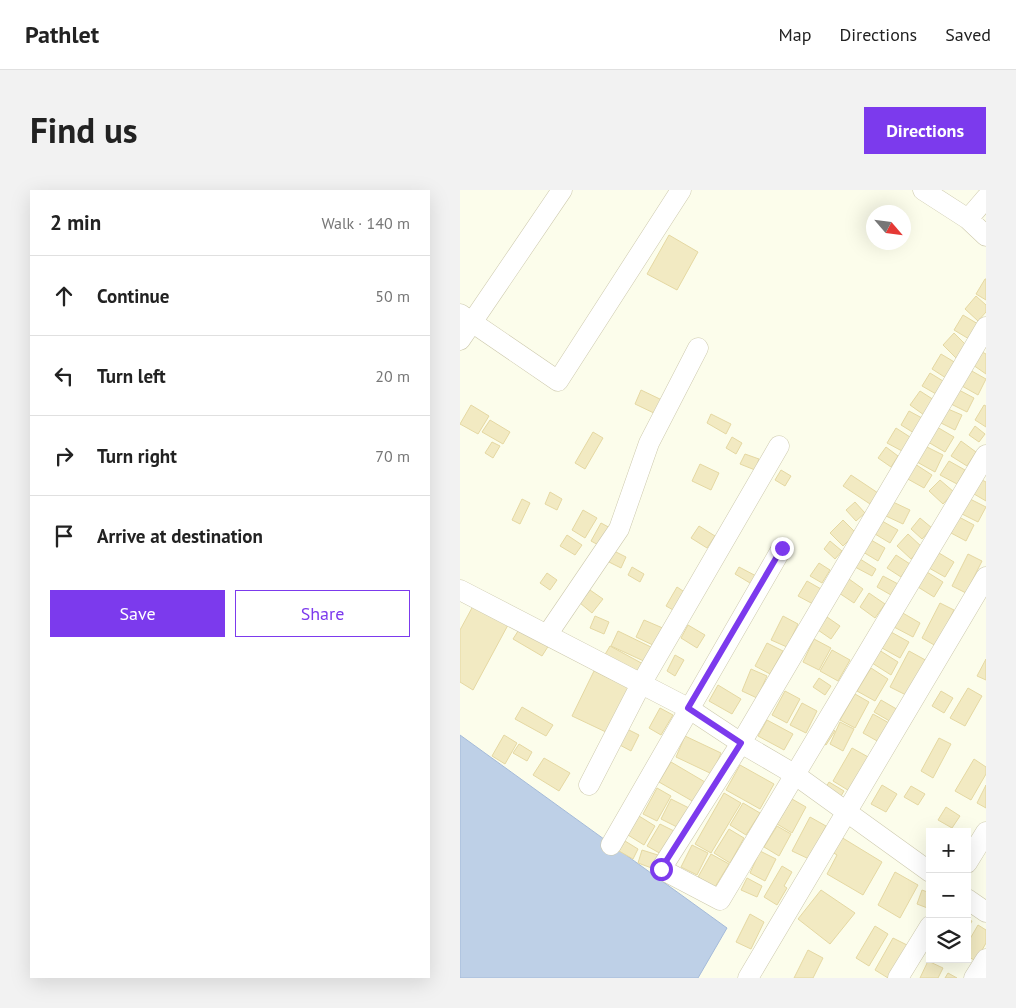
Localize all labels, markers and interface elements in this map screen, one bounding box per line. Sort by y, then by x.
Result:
text: Pathlet [25,19,99,50]
text: Map [779,23,811,46]
text: Directions [839,23,917,46]
text: Saved [945,23,991,46]
text: Find us [30,107,138,153]
button: Directions [864,107,986,154]
north arrow [866,205,911,250]
text: 2 min [50,209,101,236]
text: Walk · 140 m [321,213,410,233]
icon: ahead [50,282,78,310]
text: Continue [97,284,169,308]
text: 50 m [375,286,410,306]
icon: left [50,362,78,390]
text: Turn left [97,364,166,388]
text: 20 m [375,366,410,386]
icon: right [50,442,78,470]
text: Turn right [97,444,177,468]
text: 70 m [375,446,410,466]
icon: arrive [50,522,78,550]
text: Arrive at destination [97,524,263,548]
route end [771,537,794,560]
button: Save [50,590,225,637]
button: Share [235,590,410,637]
map controls [926,828,971,963]
button: + [926,828,971,873]
route start [650,858,673,881]
button: − [926,873,971,918]
button: layers [926,918,971,963]

